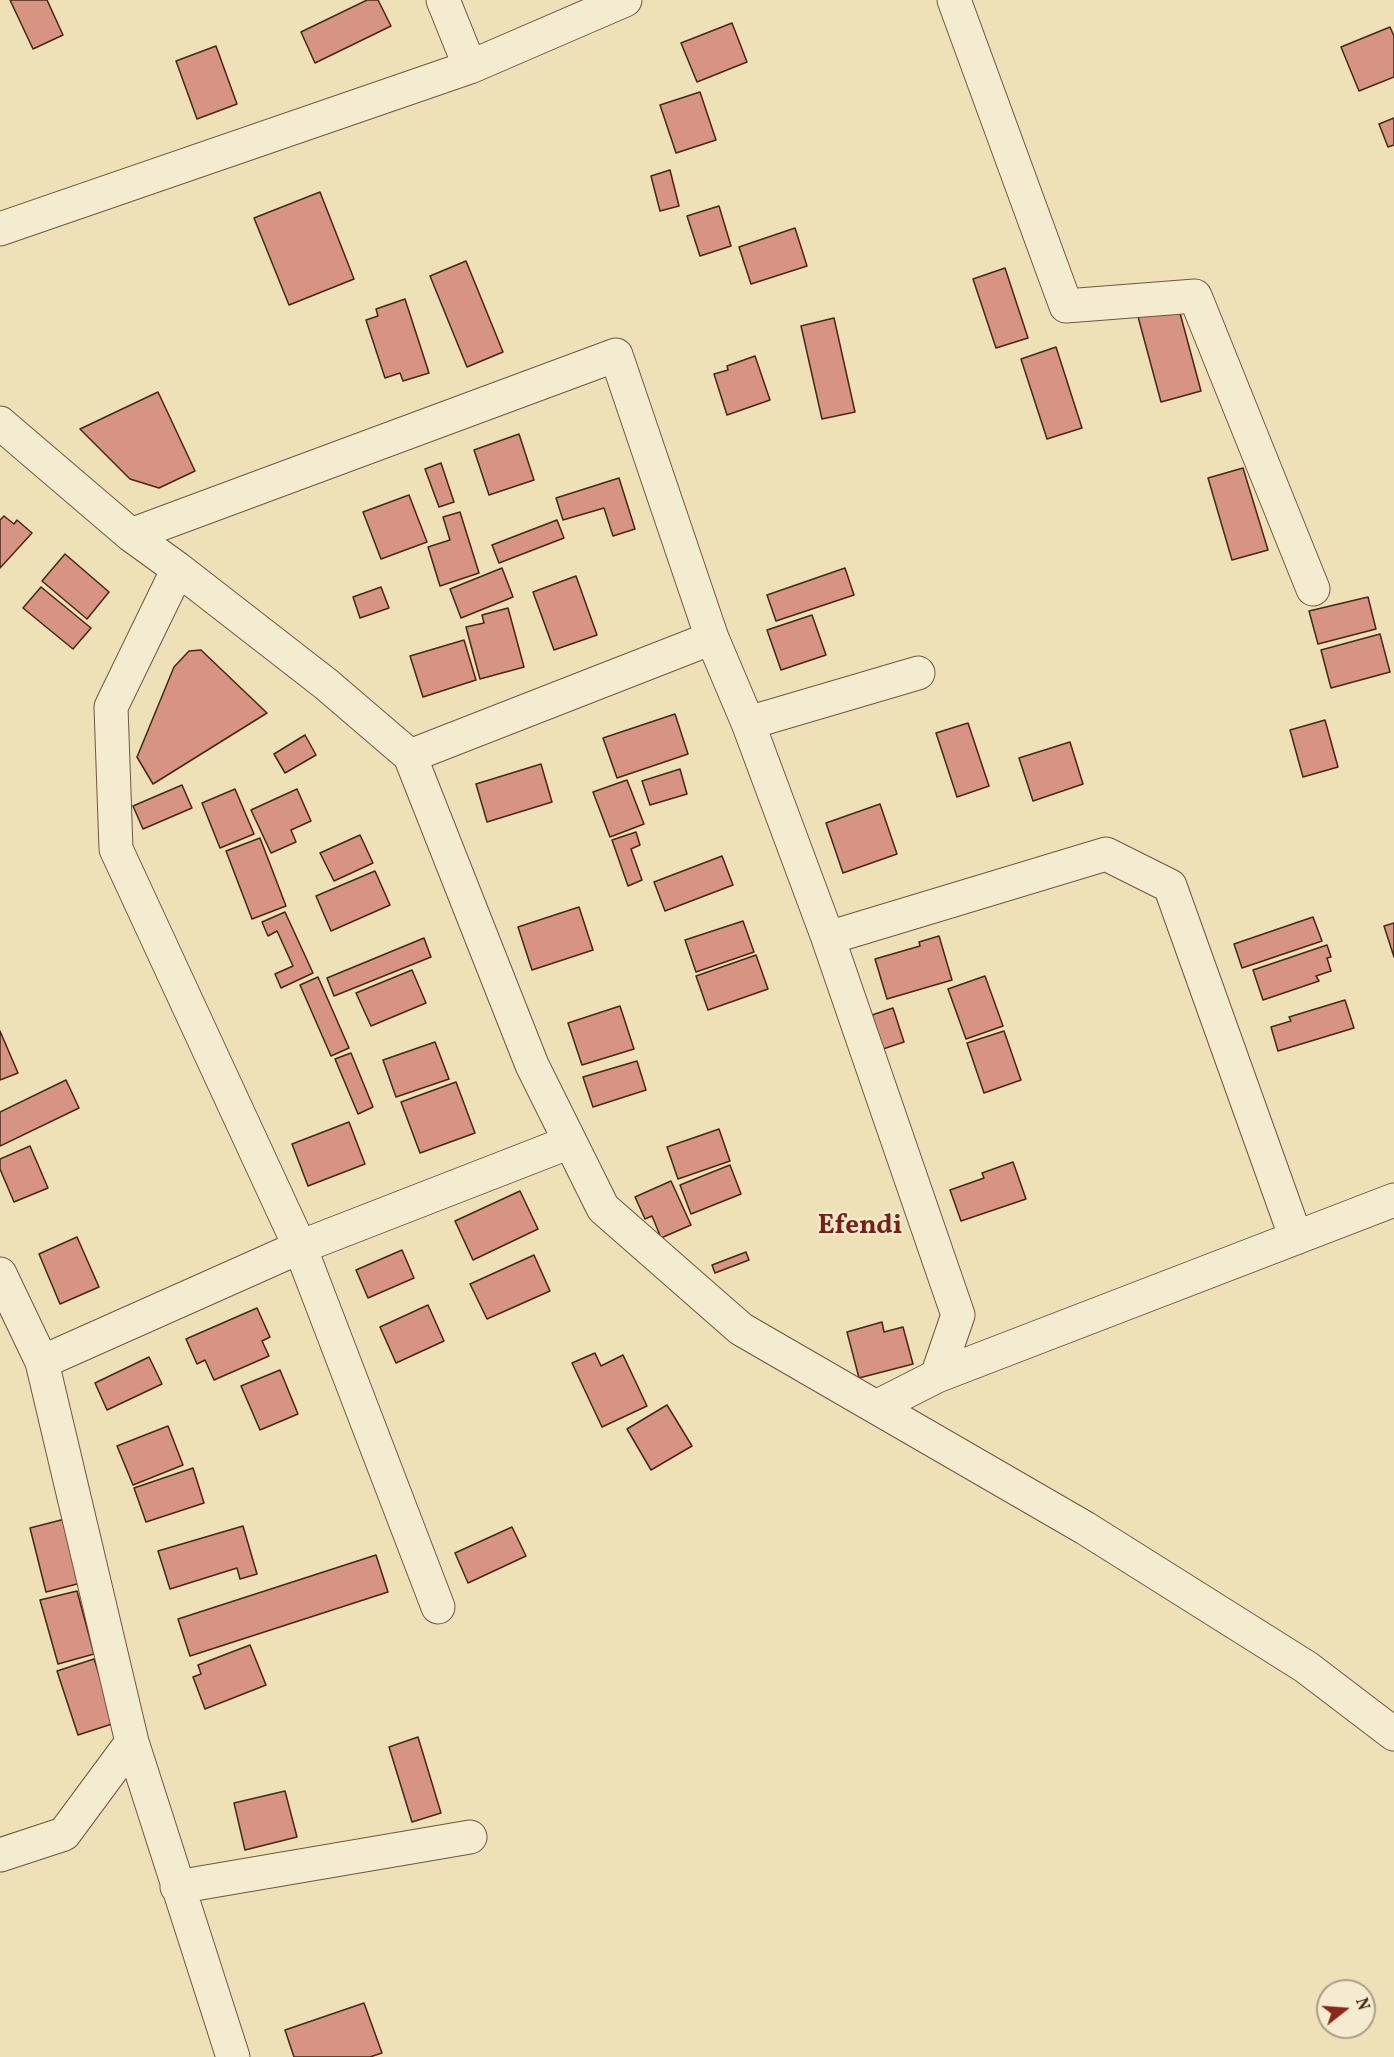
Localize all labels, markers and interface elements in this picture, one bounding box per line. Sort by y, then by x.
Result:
district label: Efendi [818,1212,902,1244]
north arrow [1316,1979,1376,2039]
text: N [1349,1996,1374,2013]

